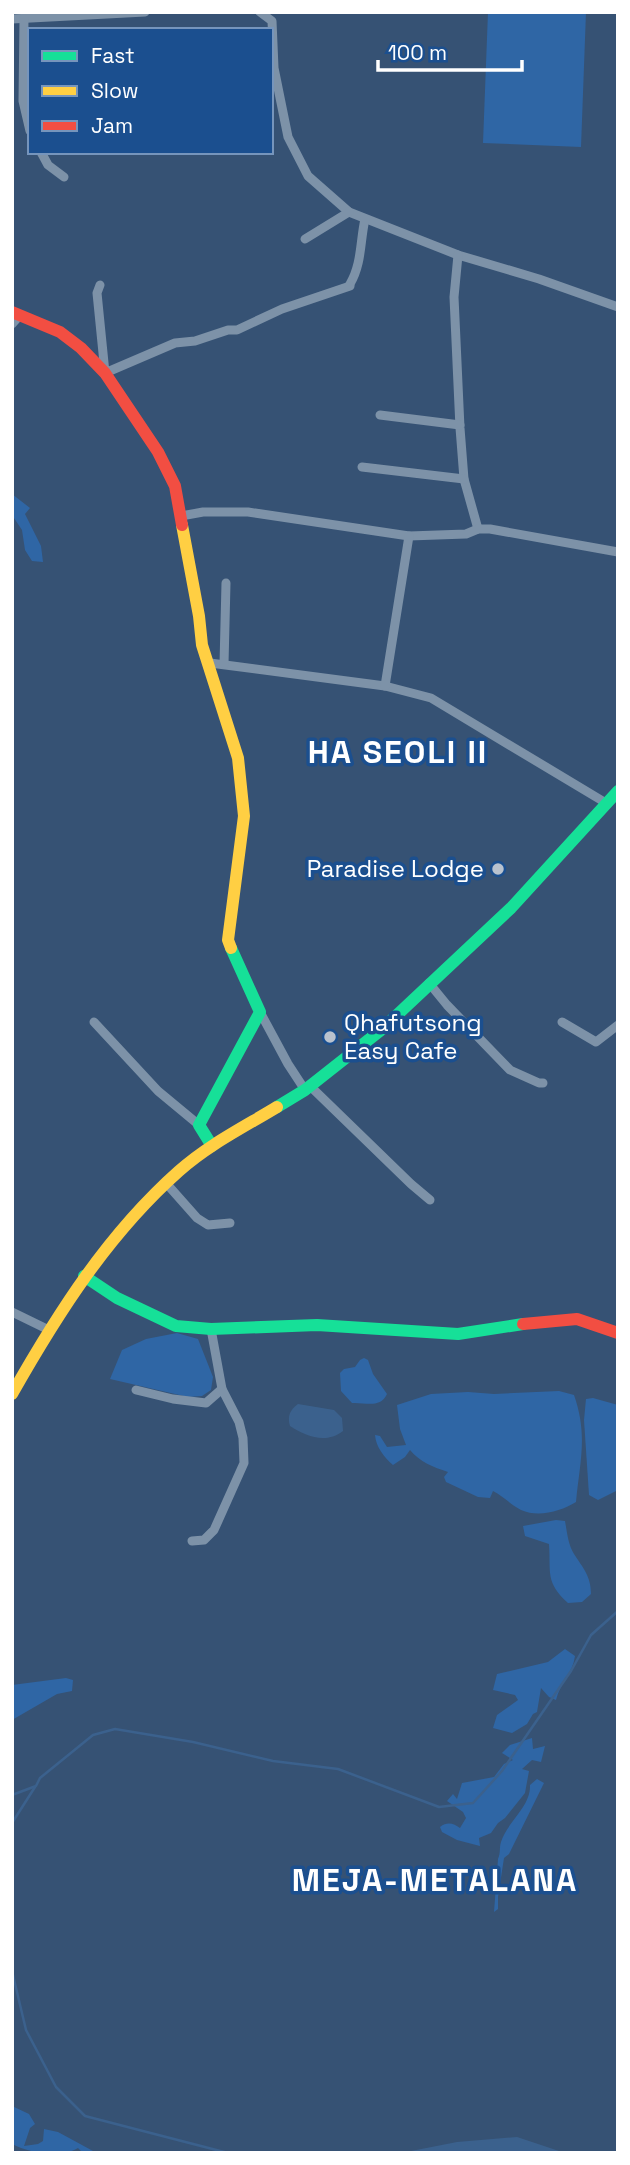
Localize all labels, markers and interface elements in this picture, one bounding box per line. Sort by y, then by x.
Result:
legend [28,28,273,154]
scale bar [378,28,522,72]
text: 100 m [388,39,447,66]
text: Fast [91,42,135,69]
text: Slow [91,77,139,104]
text: Jam [91,112,133,139]
district label: HA SEOLI II [308,732,488,772]
place label: Paradise Lodge [307,853,484,884]
marker: Paradise Lodge [490,861,506,877]
place label: Qhafutsong Easy Cafe [344,1007,482,1066]
marker: Qhafutsong Easy Cafe [322,1029,338,1045]
district label: MEJA-METALANA [292,1860,578,1900]

